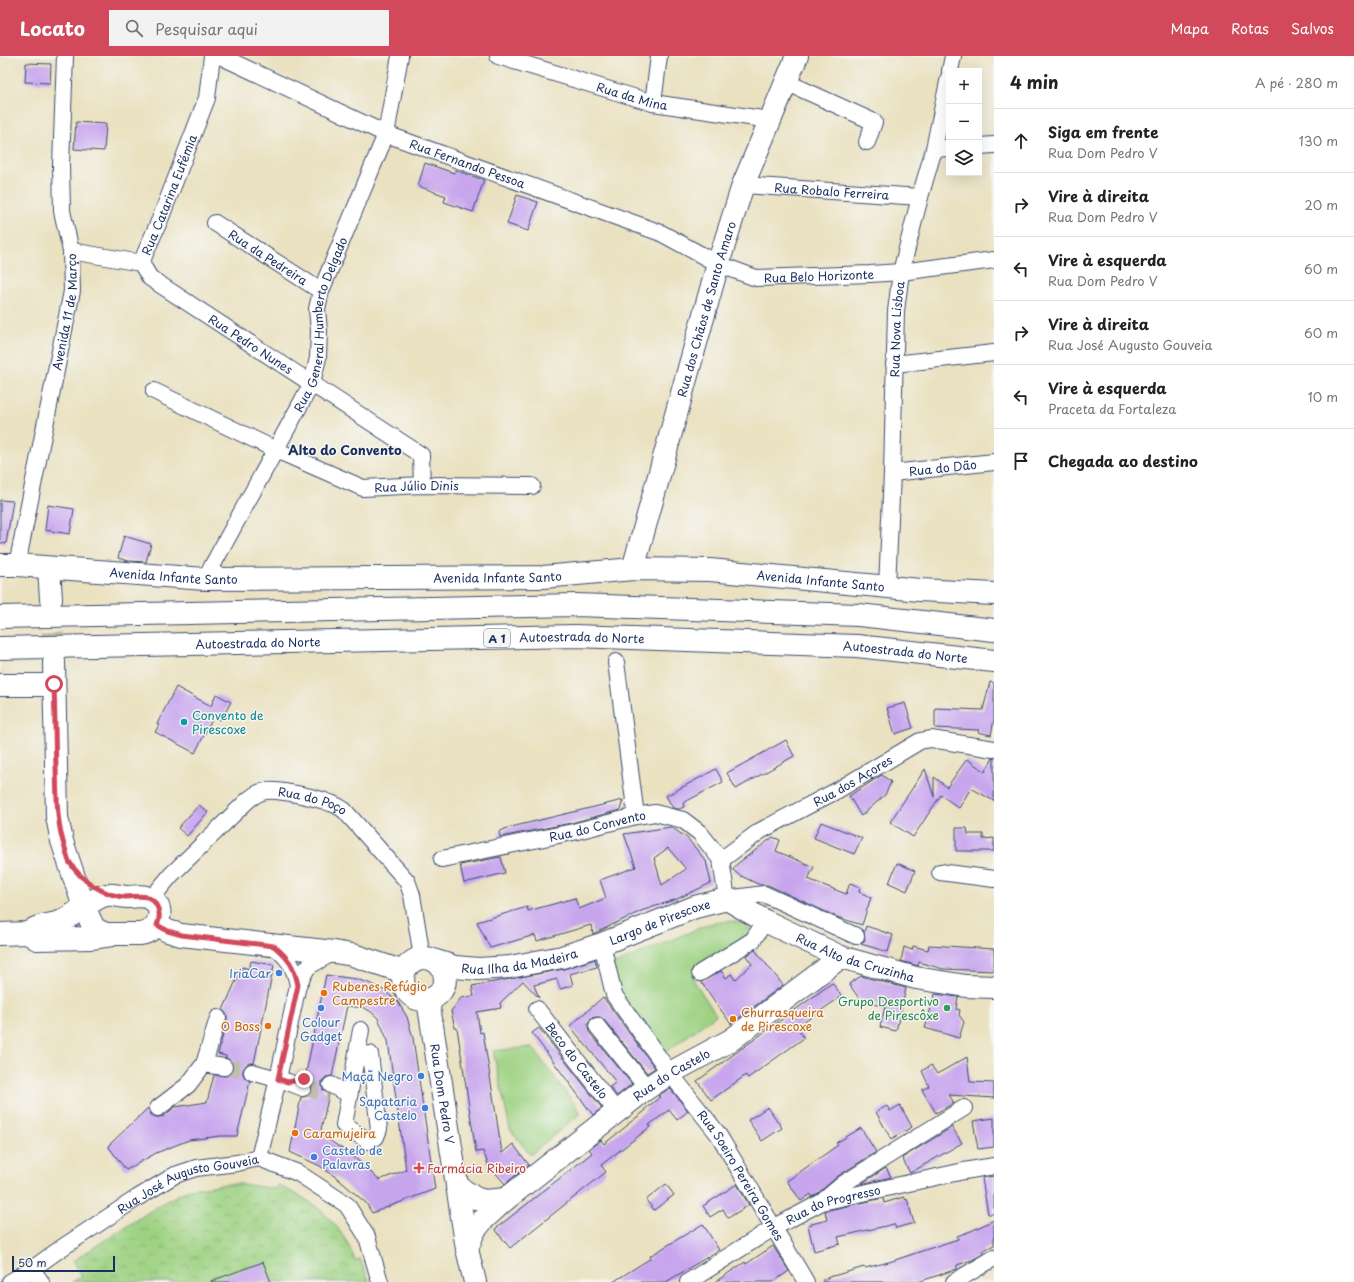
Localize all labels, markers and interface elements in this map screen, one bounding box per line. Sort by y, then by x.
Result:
search box [109,10,389,46]
text: Locato [20,14,85,42]
icon: search [123,17,145,39]
text: Pesquisar aqui [155,17,258,40]
text: Mapa [1170,18,1209,39]
text: Rotas [1231,18,1269,39]
text: Salvos [1291,18,1334,39]
map controls [946,68,982,176]
button: + [946,68,982,104]
text: 4 min [1010,69,1058,95]
text: A pé · 280 m [1255,73,1338,92]
street label: Rua da Mina [594,77,669,114]
button: − [946,104,982,140]
text: Siga em frente [1048,120,1158,143]
icon: ahead [1010,130,1032,152]
street label: Rua Catarina Eufémia [137,131,201,258]
text: 130 m [1299,131,1338,150]
street label: Rua Fernando Pessoa [407,134,528,193]
button: layers [946,140,982,176]
text: Rua Dom Pedro V [1048,143,1158,162]
street label: Rua Robalo Ferreira [774,178,890,204]
text: Vire à direita [1048,184,1149,207]
icon: right [1010,194,1032,216]
text: 20 m [1304,195,1338,214]
text: Rua Dom Pedro V [1048,207,1158,226]
street label: Rua dos Chãos de Santo Amaro [672,219,740,399]
street label: Rua da Pedreira [225,225,311,289]
street label: Rua General Humberto Delgado [289,234,352,415]
text: Vire à esquerda [1048,248,1167,271]
street label: Avenida 11 de Março [47,253,81,372]
icon: left [1010,258,1032,280]
text: 60 m [1304,259,1338,278]
street label: Rua Belo Horizonte [763,265,875,287]
text: Rua Dom Pedro V [1048,271,1158,290]
street label: Rua Nova Lisboa [885,280,909,377]
street label: Rua Pedro Nunes [205,310,297,378]
text: Vire à direita [1048,312,1149,335]
icon: right [1010,322,1032,344]
text: 60 m [1304,323,1338,342]
text: Rua José Augusto Gouveia [1048,335,1212,354]
text: Vire à esquerda [1048,376,1167,399]
icon: left [1010,386,1032,408]
text: 10 m [1308,387,1338,406]
text: Praceta da Fortaleza [1048,399,1176,418]
district label: Alto do Convento [288,440,402,459]
text: Chegada ao destino [1048,449,1198,472]
icon: arrive [1010,450,1032,472]
street label: Rua do Dão [908,455,978,480]
street label: Rua Júlio Dinis [374,476,459,496]
street label: Avenida Infante Santo [109,563,238,588]
street label: Avenida Infante Santo [756,565,886,596]
street label: Avenida Infante Santo [433,566,563,587]
street label: Autoestrada do Norte [519,627,645,647]
road number: A 1 [484,629,510,647]
street label: Autoestrada do Norte [195,632,321,653]
street label: Autoestrada do Norte [843,637,969,667]
route start [45,675,63,693]
place label: Convento de Pirescoxe [192,706,264,738]
marker: Convento de Pirescoxe [179,717,189,727]
street label: Rua dos Açores [810,750,896,811]
street label: Rua do Poço [277,782,351,819]
street label: Rua do Convento [547,806,647,846]
street label: Largo de Pirescoxe [606,895,712,949]
street label: Rua Alto da Cruzinha [793,928,917,986]
street label: Rua Ilha da Madeira [461,943,580,978]
place label: IriaCar [229,964,272,982]
marker: IriaCar [274,968,284,978]
place label: Rubenes Refúgio Campestre [332,977,427,1009]
marker: Rubenes Refúgio Campestre [319,988,329,998]
place label: Grupo Desportivo de Pirescôxe [838,992,939,1024]
marker: Colour Gadget [316,1003,326,1013]
place label: Churrasqueira de Pirescoxe [741,1003,824,1035]
marker: Grupo Desportivo de Pirescôxe [942,1003,952,1013]
place label: Colour Gadget [300,1013,342,1045]
marker: Churrasqueira de Pirescoxe [728,1014,738,1024]
place label: O Boss [221,1017,260,1035]
street label: Beco do Castelo [541,1018,613,1103]
marker: O Boss [263,1021,273,1031]
street label: Rua Dom Pedro V [426,1042,460,1146]
street label: Rua do Castelo [629,1044,713,1105]
place label: Maçã Negro [341,1067,413,1085]
route end [295,1070,313,1088]
marker: Maçã Negro [416,1071,426,1081]
place label: Sapataria Castelo [359,1092,417,1124]
marker: Sapataria Castelo [420,1103,430,1113]
street label: Rua Soeiro Pereira Gomes [693,1106,789,1244]
place label: Caramujeira [303,1124,376,1142]
marker: Caramujeira [290,1128,300,1138]
place label: Castelo de Palavras [322,1141,383,1173]
street label: Rua José Augusto Gouveia [113,1149,261,1218]
marker: Castelo de Palavras [309,1152,319,1162]
place label: Farmácia Ribeiro [427,1159,526,1177]
marker: Farmácia Ribeiro [414,1163,424,1173]
street label: Rua do Progresso [782,1180,883,1229]
scale bar [12,1254,115,1273]
text: 50 m [18,1254,47,1271]

